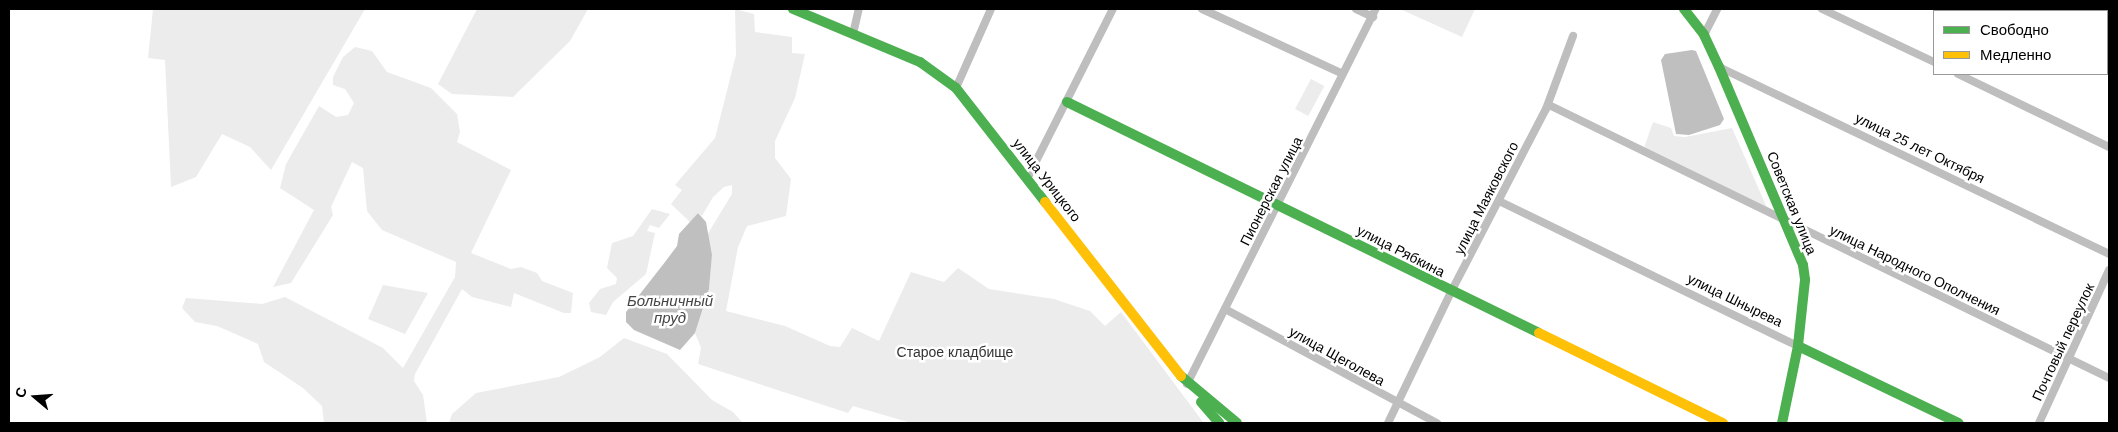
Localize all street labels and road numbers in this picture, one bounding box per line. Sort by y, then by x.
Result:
street label: улица 25 лет Октября [1852,109,1988,187]
street label: Пионерская улица [1236,134,1306,248]
street label: улица Урицкого [1009,135,1085,225]
street label: улица Маяковского [1450,139,1522,257]
street label: Советская улица [1764,149,1820,257]
street label: улица Народного Ополчения [1827,221,2003,319]
street label: улица Рябкина [1354,222,1448,280]
street label: улица Шнырева [1685,270,1785,330]
street label: Почтовый переулок [2028,281,2098,403]
street label: улица Щеголева [1286,323,1388,389]

